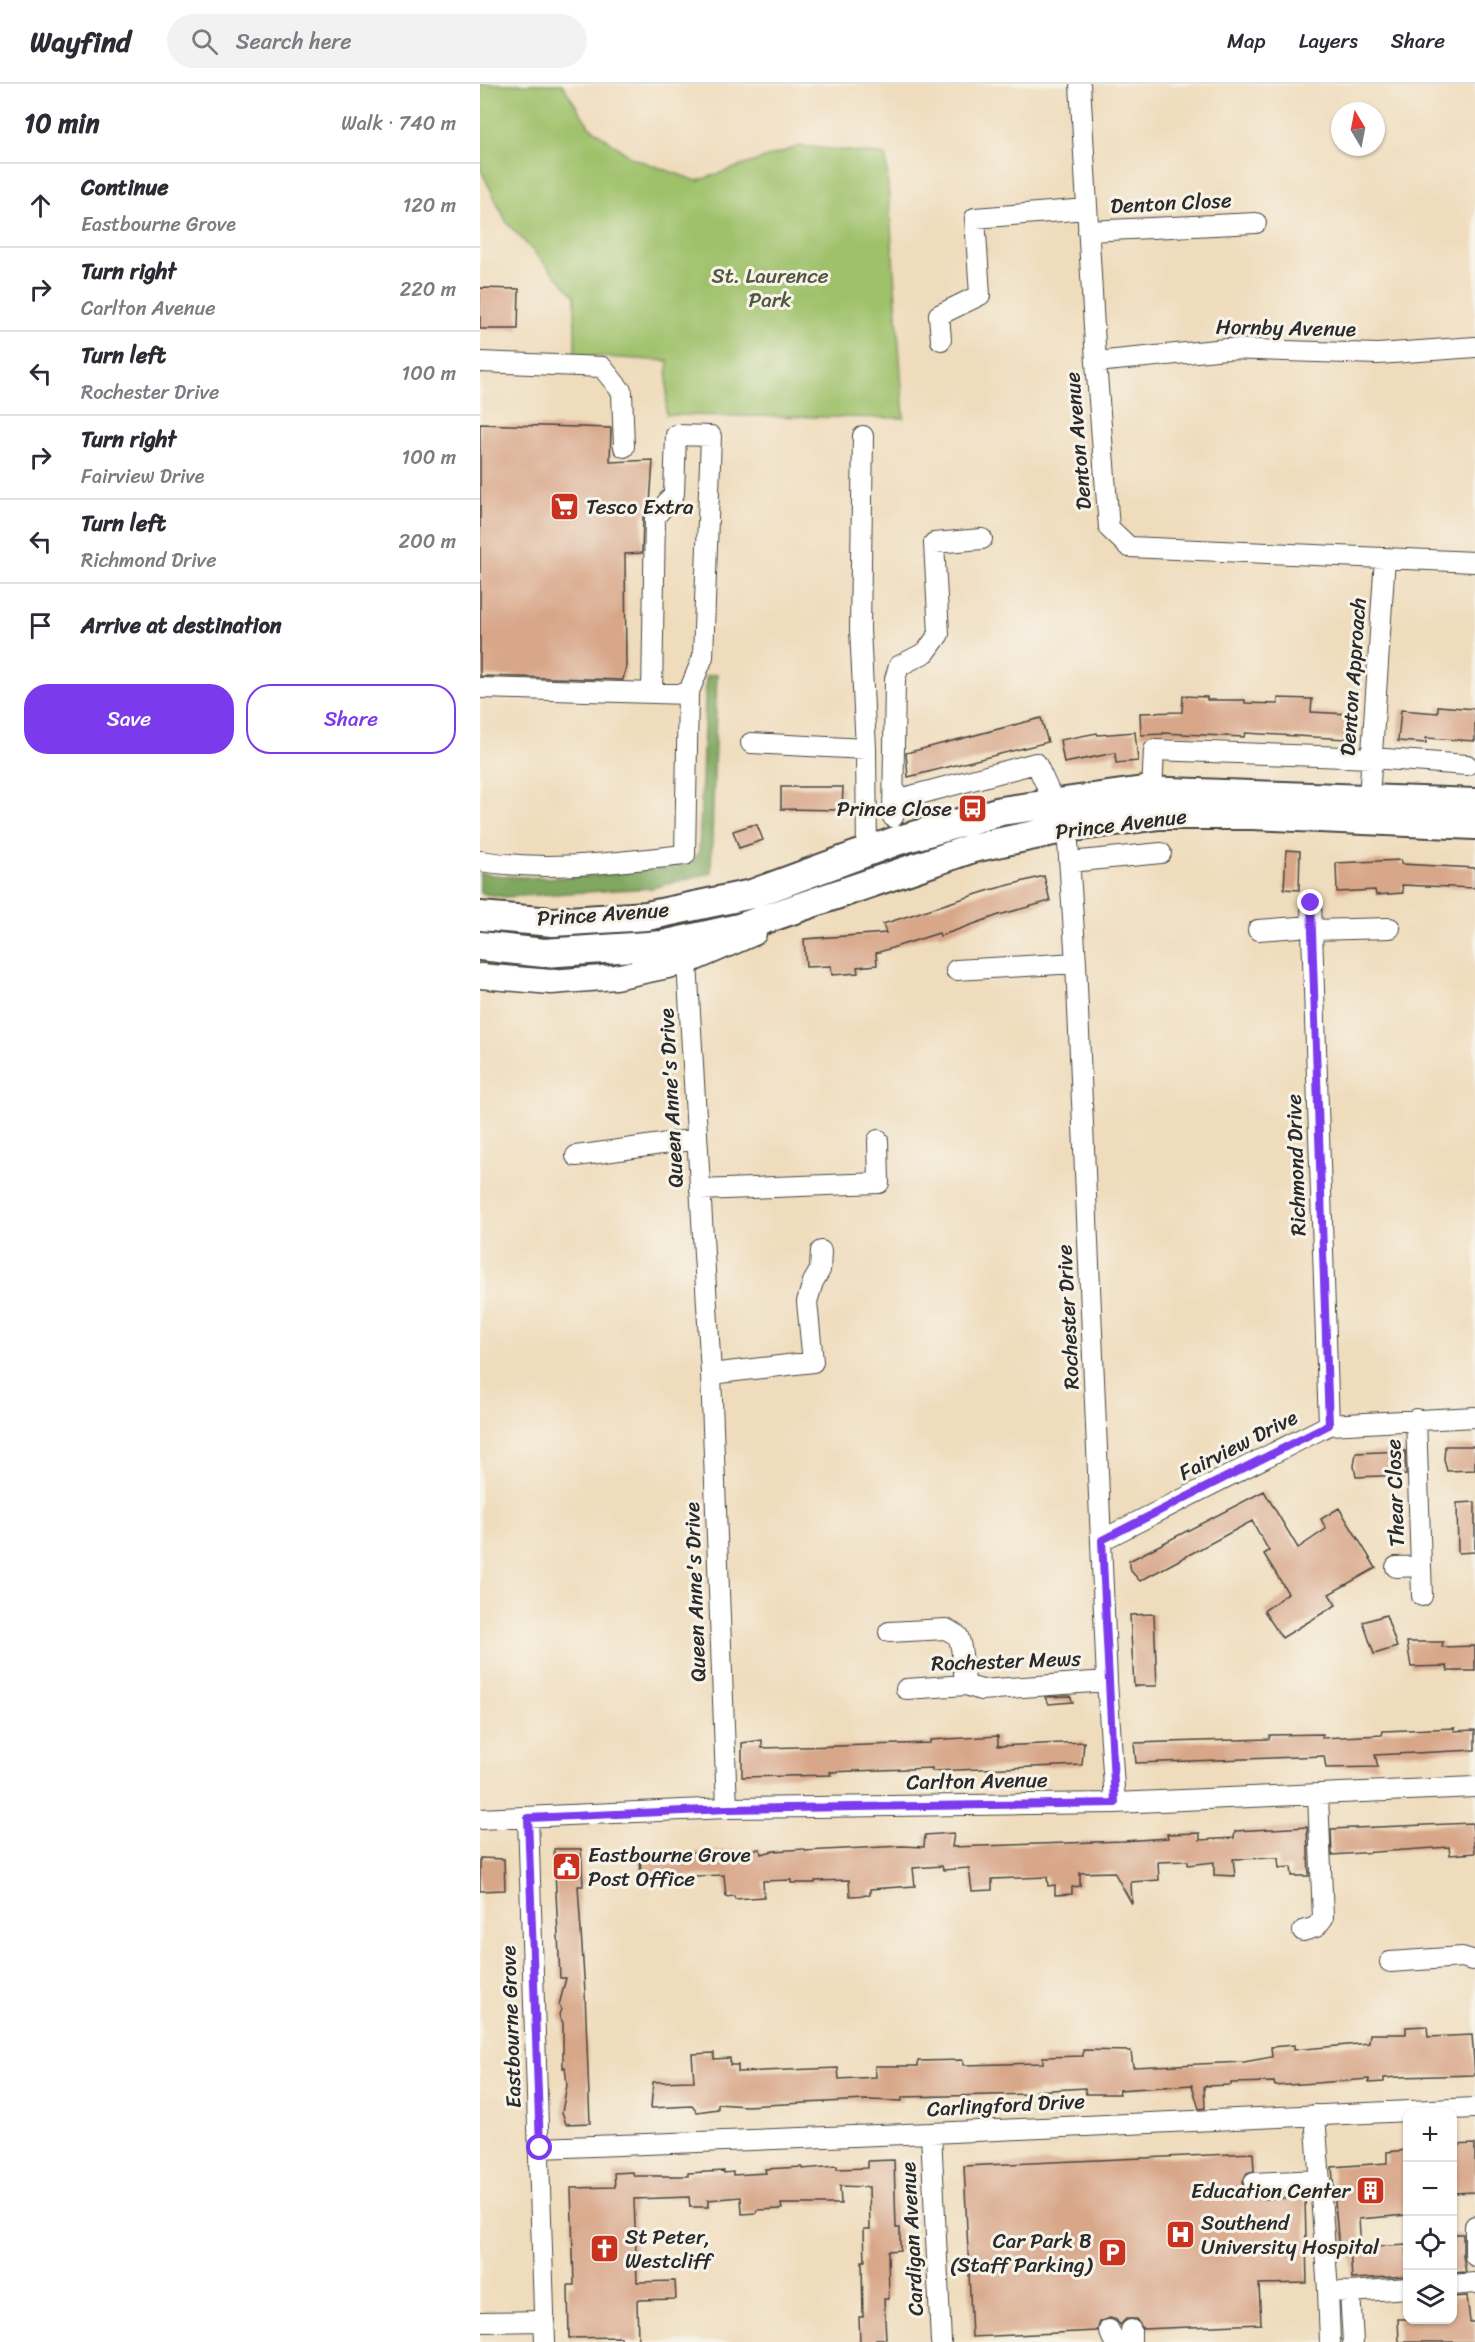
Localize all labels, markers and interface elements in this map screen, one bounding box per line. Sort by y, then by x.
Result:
search box [167,14,587,68]
text: Wayfind [30,17,131,66]
text: Search here [236,22,352,61]
text: Map [1227,22,1266,60]
text: Layers [1299,22,1358,60]
text: Share [1391,22,1445,60]
icon: search [188,25,221,58]
text: 10 min [24,100,100,146]
north arrow [1331,102,1385,156]
text: Walk · 740 m [341,106,456,141]
text: Continue [81,168,169,207]
street label: Denton Close [1109,181,1233,225]
text: 120 m [403,188,456,223]
icon: ahead [24,189,57,222]
text: Eastbourne Grove [81,207,236,242]
text: Turn right [81,252,176,291]
park label: St. Laurence Park [711,257,829,319]
text: 220 m [400,272,456,307]
icon: right [24,273,57,306]
text: Carlton Avenue [81,291,216,326]
street label: Hornby Avenue [1216,308,1356,348]
text: Turn left [81,336,166,375]
text: 100 m [402,356,456,391]
icon: left [24,357,57,390]
street label: Denton Avenue [1053,370,1103,512]
text: Rochester Drive [81,375,219,410]
text: Turn right [81,420,176,459]
text: 100 m [402,440,456,475]
icon: right [24,441,57,474]
text: Fairview Drive [81,459,204,494]
place label: Tesco Extra [586,488,694,526]
supermarket icon: Tesco Extra [549,491,581,523]
text: Turn left [81,504,166,543]
text: 200 m [399,524,456,559]
icon: left [24,525,57,558]
text: Richmond Drive [81,543,216,578]
street label: Denton Approach [1329,597,1377,757]
text: Arrive at destination [81,606,282,645]
icon: arrive [24,609,57,642]
button: Save [24,684,234,754]
button: Share [246,684,456,754]
place label: Prince Close [837,790,952,828]
bus stop icon: Prince Close [957,793,989,825]
street label: Prince Avenue [1053,797,1189,851]
route end [1297,889,1323,915]
street label: Prince Avenue [536,890,670,938]
street label: Queen Anne's Drive [647,1007,695,1189]
street label: Richmond Drive [1275,1093,1317,1237]
street label: Rochester Drive [1045,1243,1091,1390]
street label: Fairview Drive [1172,1399,1304,1491]
street label: Thear Close [1374,1438,1416,1548]
street label: Queen Anne's Drive [673,1502,717,1682]
street label: Rochester Mews [930,1639,1082,1683]
street label: Carlton Avenue [906,1761,1048,1801]
place label: Eastbourne Grove Post Office [588,1836,751,1898]
public building icon: Eastbourne Grove Post Office [551,1851,583,1883]
street label: Eastbourne Grove [489,1945,533,2109]
street label: Carlingford Drive [926,2082,1086,2128]
map controls [1403,2108,1457,2324]
button: + [1403,2108,1457,2162]
route start [526,2134,552,2160]
street label: Cardigan Avenue [889,2161,935,2317]
button: − [1403,2162,1457,2216]
place label: Education Center [1191,2172,1351,2210]
building icon: Education Center [1355,2175,1387,2207]
place label: Southend University Hospital [1201,2204,1380,2266]
button: locate [1403,2216,1457,2270]
place label: St Peter, Westcliff [625,2218,715,2280]
hospital icon: Southend University Hospital [1164,2219,1196,2251]
place label: Car Park B (Staff Parking) [950,2222,1094,2284]
church icon: St Peter, Westcliff [588,2233,620,2265]
parking icon: Car Park B (Staff Parking) [1097,2237,1129,2269]
button: layers [1403,2270,1457,2324]

